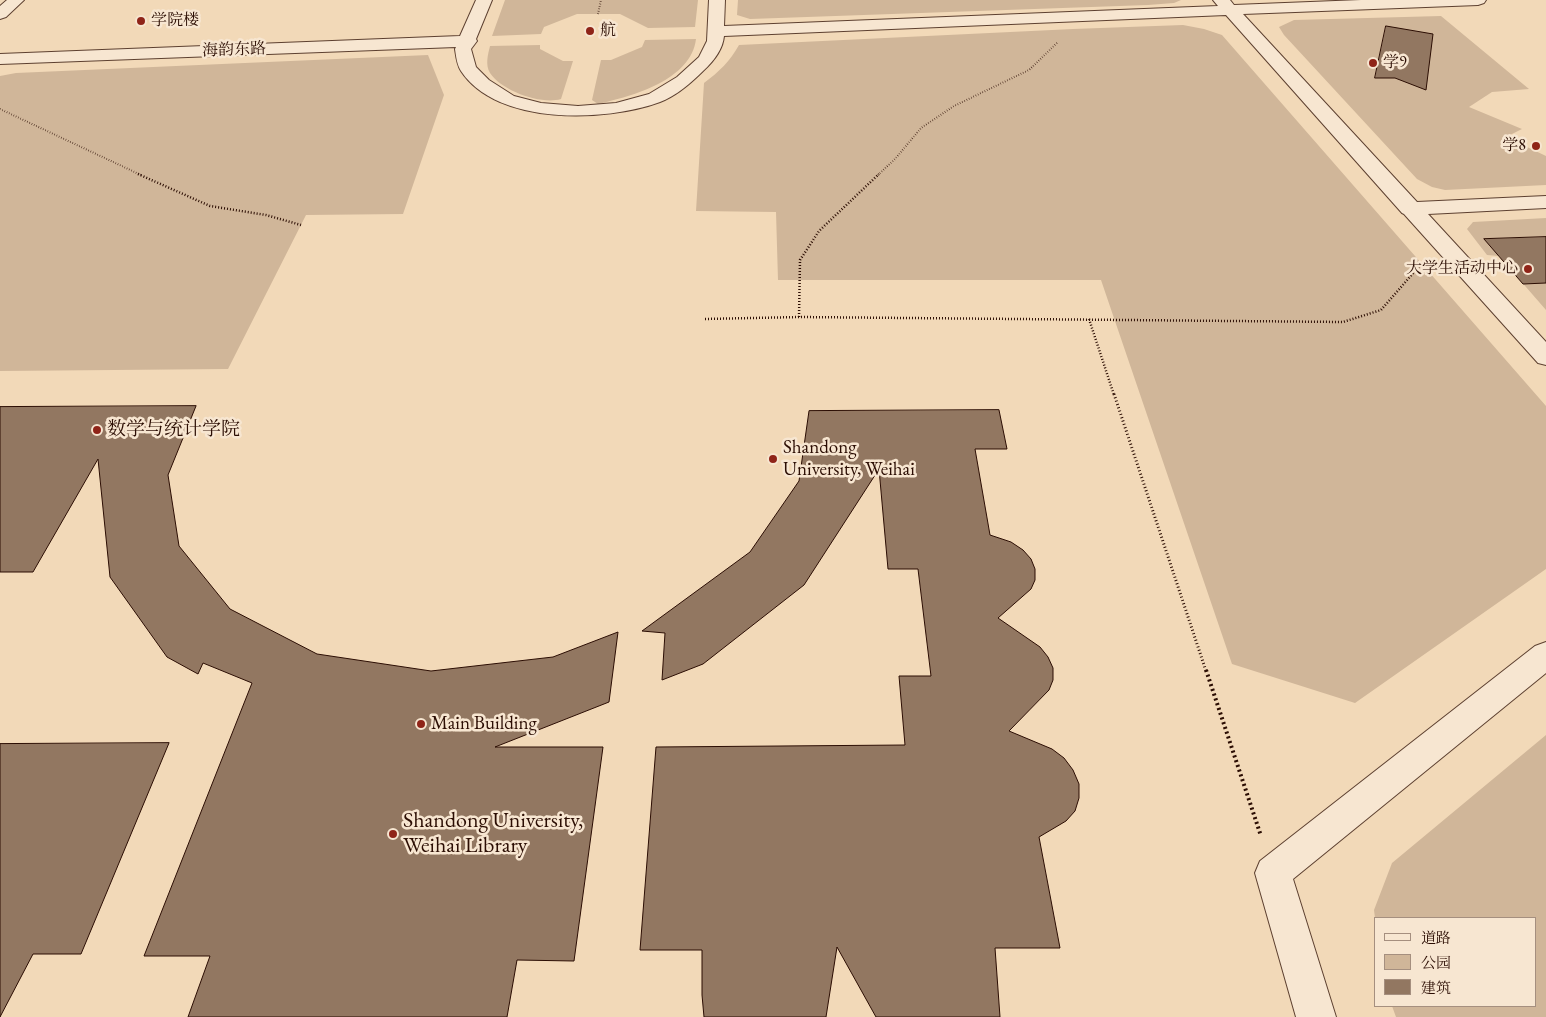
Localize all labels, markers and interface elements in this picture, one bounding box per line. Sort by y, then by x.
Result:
place label: 学院楼 [151,11,199,31]
marker: 学院楼 [135,15,147,27]
place label: 航 [600,21,616,41]
marker: 航 [584,25,596,37]
street label: 海韵东路 [202,39,266,61]
place label: 学9 [1383,53,1407,73]
marker: 学9 [1367,57,1379,69]
place label: 学8 [1502,136,1526,156]
marker: 学8 [1530,140,1542,152]
place label: 大学生活动中心 [1406,259,1518,279]
marker: 大学生活动中心 [1522,263,1534,275]
place label: 数学与统计学院 [107,419,240,441]
marker: 数学与统计学院 [91,424,103,436]
place label: Shandong University, Weihai [783,437,915,481]
marker: Shandong University, Weihai [767,453,779,465]
place label: Main Building [431,713,537,735]
marker: Main Building [415,718,427,730]
place label: Shandong University, Weihai Library [403,808,583,859]
marker: Shandong University, Weihai Library [387,828,399,840]
legend [1374,917,1536,1007]
text: 道路 [1421,928,1451,947]
text: 公园 [1421,953,1451,972]
text: 建筑 [1421,978,1451,997]

